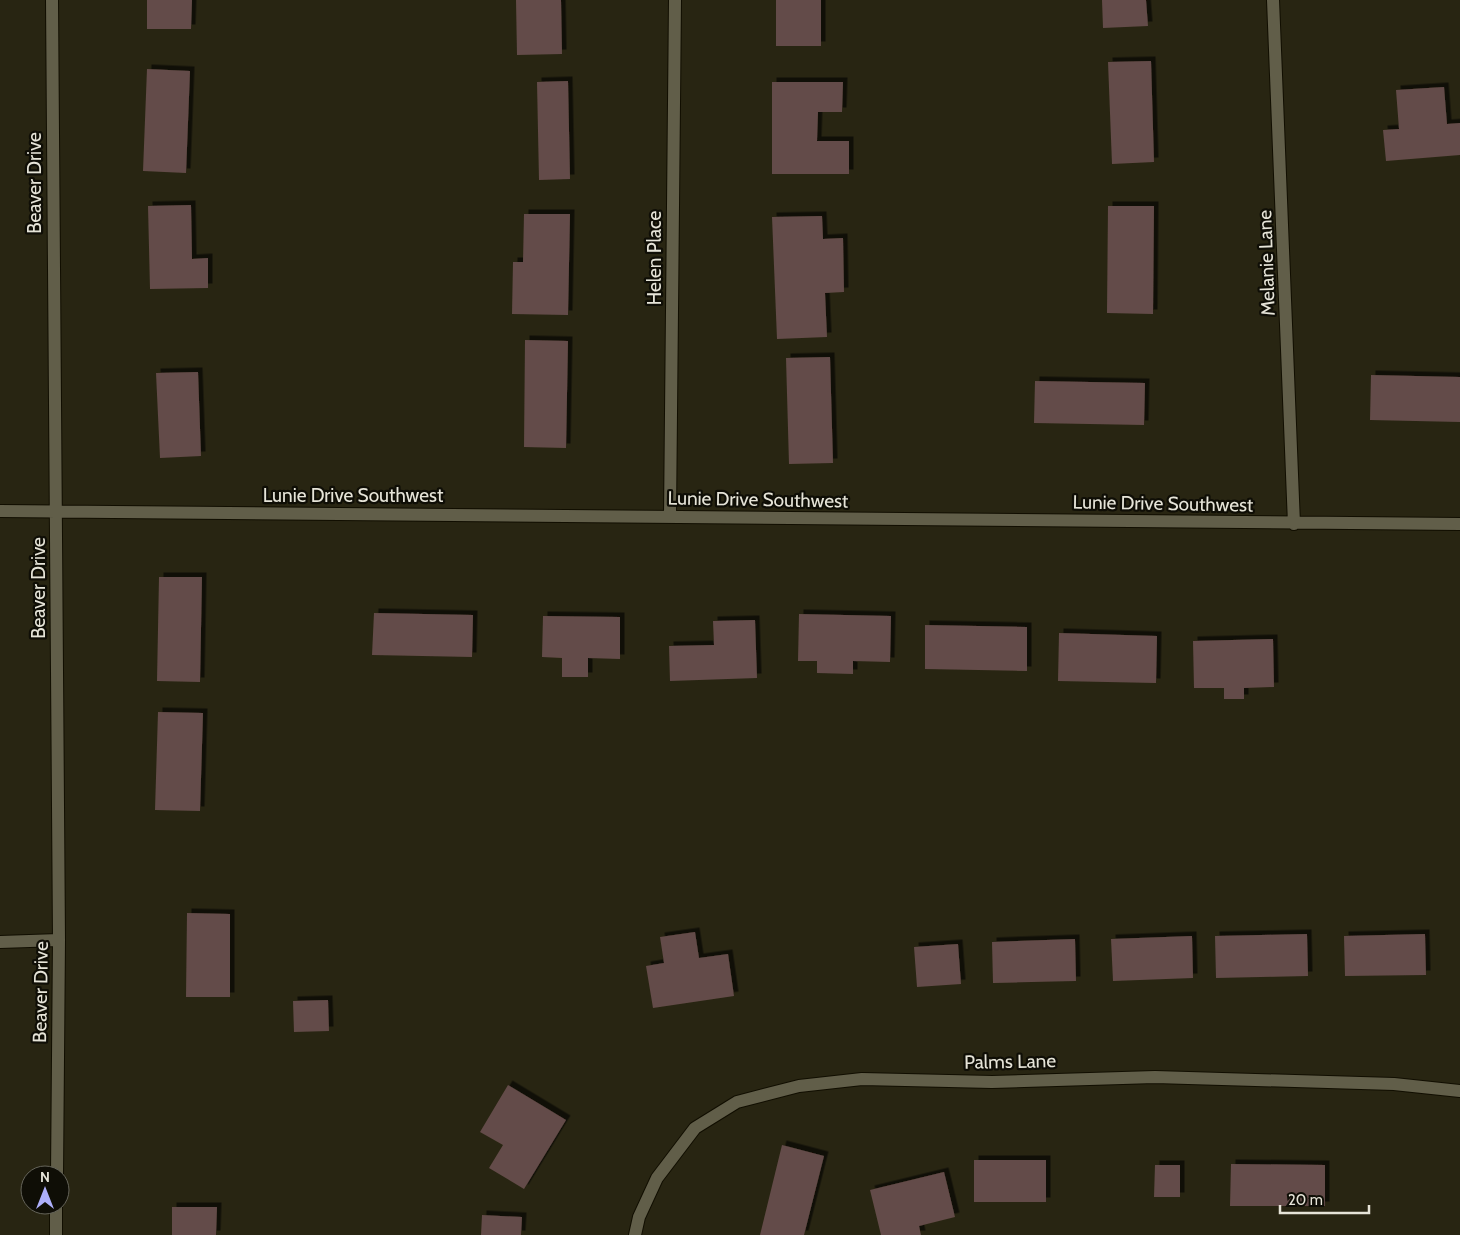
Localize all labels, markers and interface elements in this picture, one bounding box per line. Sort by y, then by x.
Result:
street label: Beaver Drive [23,132,46,234]
street label: Melanie Lane [1253,209,1280,316]
street label: Helen Place [643,210,666,305]
street label: Lunie Drive Southwest [263,484,444,507]
street label: Lunie Drive Southwest [667,486,849,513]
street label: Lunie Drive Southwest [1072,490,1254,517]
street label: Beaver Drive [27,537,50,639]
street label: Beaver Drive [28,941,53,1043]
street label: Palms Lane [964,1049,1056,1074]
north arrow [20,1165,70,1215]
text: N [40,1168,50,1186]
scale bar [1280,1182,1369,1214]
text: 20 m [1288,1191,1323,1209]

